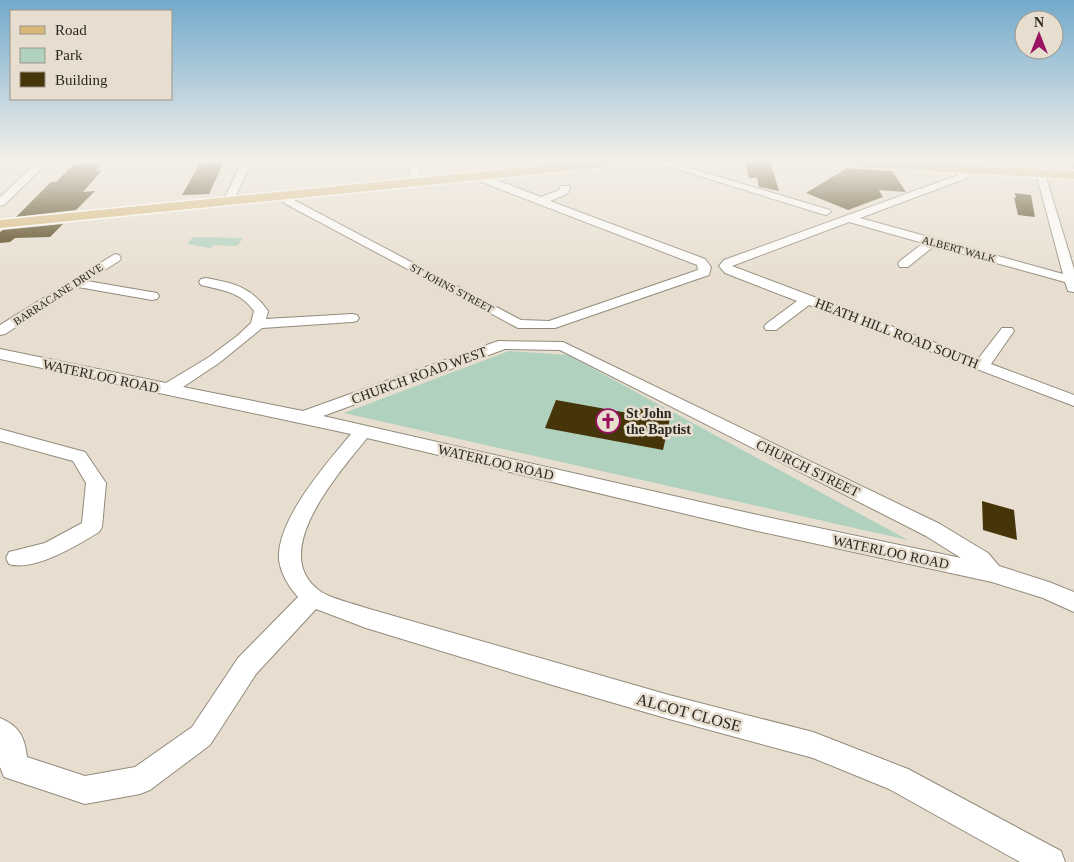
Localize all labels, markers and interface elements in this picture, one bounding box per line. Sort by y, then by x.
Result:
legend [10,10,172,100]
north arrow [1014,10,1064,60]
text: N [1034,15,1044,30]
text: Road [55,22,87,38]
text: Park [55,47,83,63]
text: Building [55,72,108,88]
street label: ALBERT WALK [921,233,997,265]
street label: BARRACANE DRIVE [11,260,105,327]
street label: ST JOHNS STREET [408,261,496,315]
street label: HEATH HILL ROAD SOUTH [813,295,981,372]
street label: CHURCH ROAD WEST [349,344,489,407]
street label: WATERLOO ROAD [41,357,160,396]
place label: St John the Baptist [626,406,691,437]
church icon: St John the Baptist [595,408,621,434]
street label: CHURCH STREET [754,437,862,500]
street label: WATERLOO ROAD [436,442,555,483]
street label: WATERLOO ROAD [831,533,950,572]
street label: ALCOT CLOSE [635,690,743,735]

